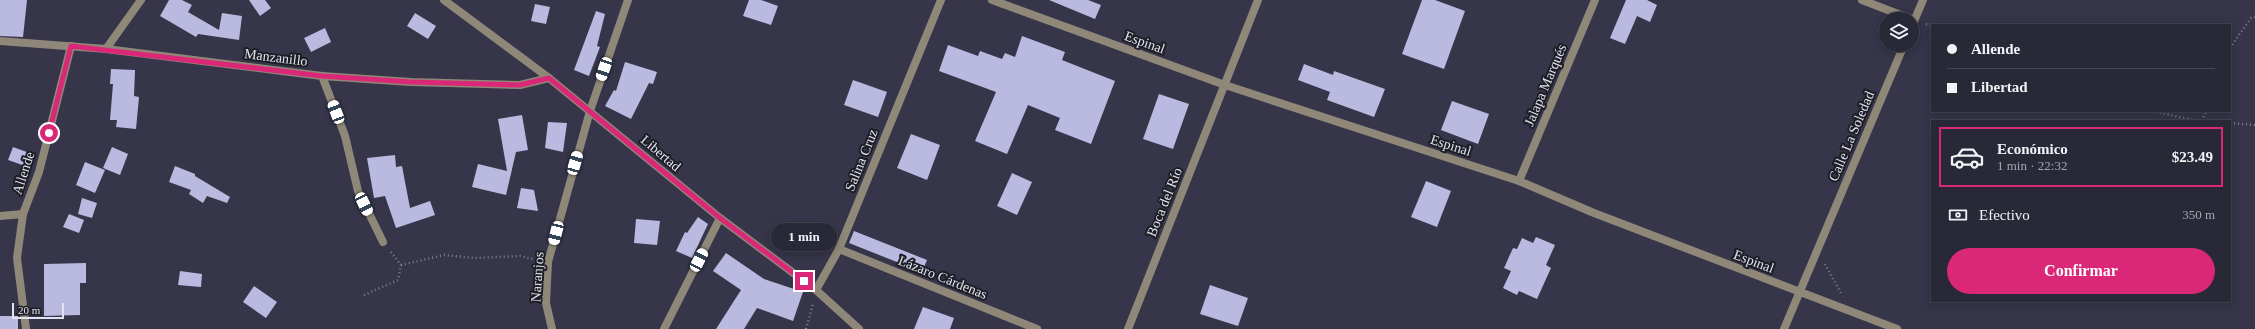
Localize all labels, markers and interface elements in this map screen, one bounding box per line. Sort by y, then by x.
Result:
map controls [1879,12,1919,52]
button: layers [1879,12,1919,52]
street label: Espinal [1123,28,1167,57]
text: Allende [1971,41,2020,57]
street label: Jalapa Marqués [1521,42,1569,128]
street label: Manzanillo [243,46,308,69]
car [594,56,614,82]
text: Libertad [1971,79,2028,95]
street label: Calle La Soledad [1826,89,1877,184]
car [326,99,346,125]
route start [40,124,58,142]
street label: Salina Cruz [842,127,881,193]
street label: Libertad [638,132,684,174]
street label: Espinal [1429,132,1473,159]
icon: car [1949,139,1985,175]
text: Económico [1997,141,2068,157]
text: $23.49 [2172,149,2213,165]
street label: Allende [9,150,37,197]
car [566,150,584,176]
text: 1 min · 22:32 [1997,158,2067,173]
street label: Boca del Río [1144,165,1185,239]
car [353,191,375,217]
icon: cash [1947,204,1969,226]
text: Efectivo [1979,207,2030,223]
text: 350 m [2182,207,2215,222]
car [547,220,565,246]
callout: 1 min [771,223,837,251]
text: 1 min [788,229,820,244]
car [688,247,710,273]
street label: Espinal [1732,247,1776,276]
button: Confirmar [1947,248,2215,294]
street label: Naranjos [528,251,547,303]
street label: Lázaro Cárdenas [896,253,989,302]
route end [795,272,813,290]
scale bar [12,301,64,320]
text: 20 m [18,304,40,316]

